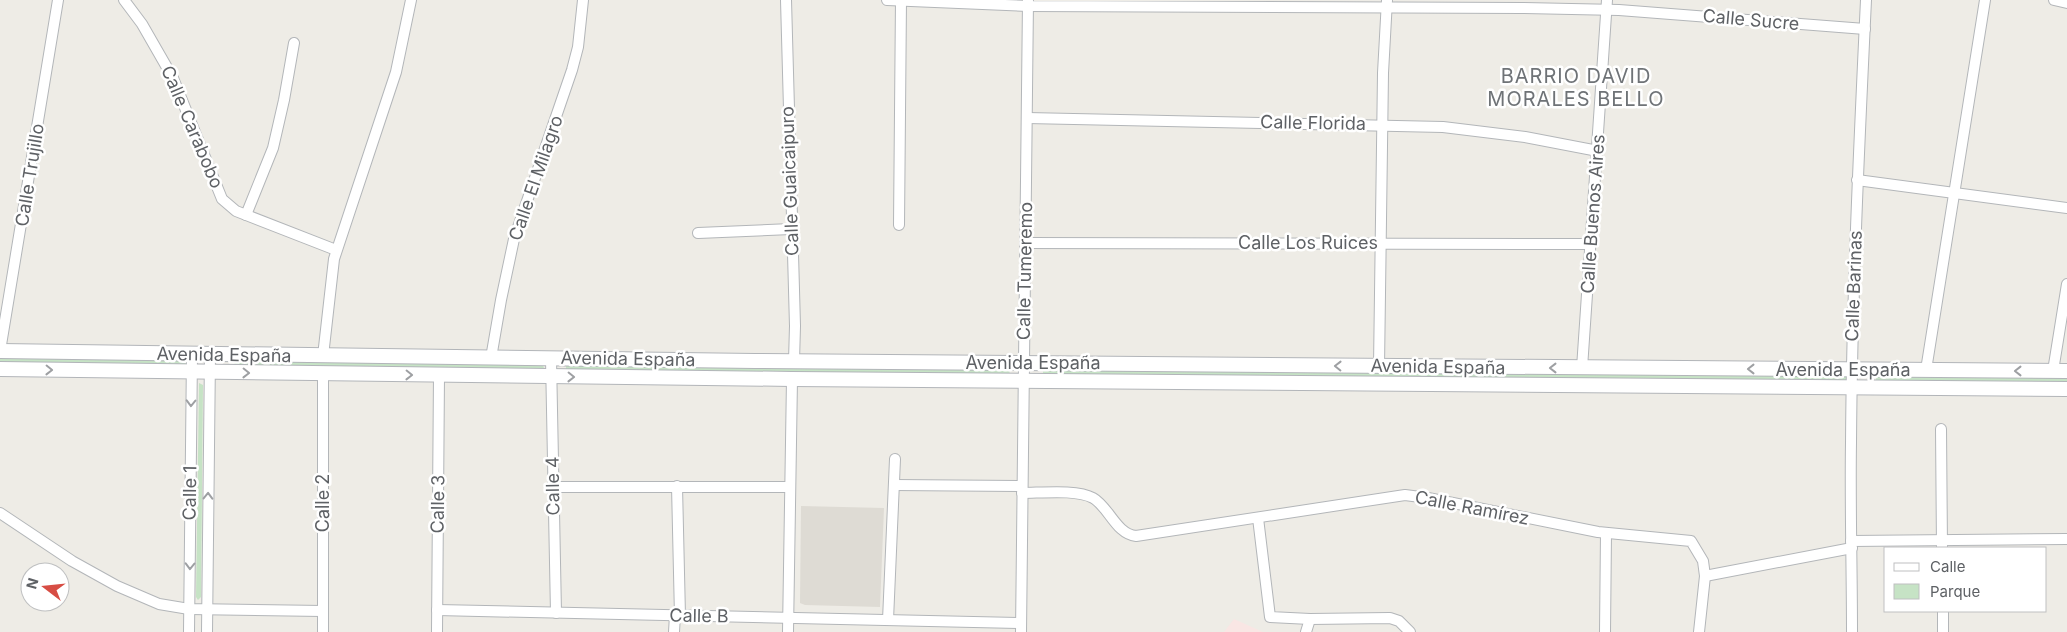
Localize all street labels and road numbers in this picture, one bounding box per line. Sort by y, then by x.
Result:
street label: Calle Sucre [1702,5,1800,34]
street label: Calle Carabobo [157,62,228,191]
street label: Calle Guaicaipuro [776,106,803,256]
street label: Calle Florida [1260,111,1366,134]
street label: Calle El Milagro [504,112,567,243]
street label: Calle Trujillo [11,122,48,228]
street label: Calle Buenos Aires [1576,134,1609,294]
street label: Calle Tumeremo [1013,202,1036,340]
street label: Calle Barinas [1841,230,1866,342]
street label: Calle Los Ruices [1238,232,1378,253]
street label: Avenida España [156,343,292,366]
street label: Avenida España [560,347,696,370]
street label: Avenida España [965,352,1101,373]
street label: Avenida España [1370,355,1506,378]
street label: Avenida España [1775,359,1911,380]
street label: Calle 4 [541,456,564,516]
street label: Calle 1 [179,465,200,521]
street label: Calle 2 [312,474,333,532]
street label: Calle 3 [426,474,449,533]
street label: Calle Ramírez [1413,486,1531,529]
street label: Calle B [669,604,729,627]

